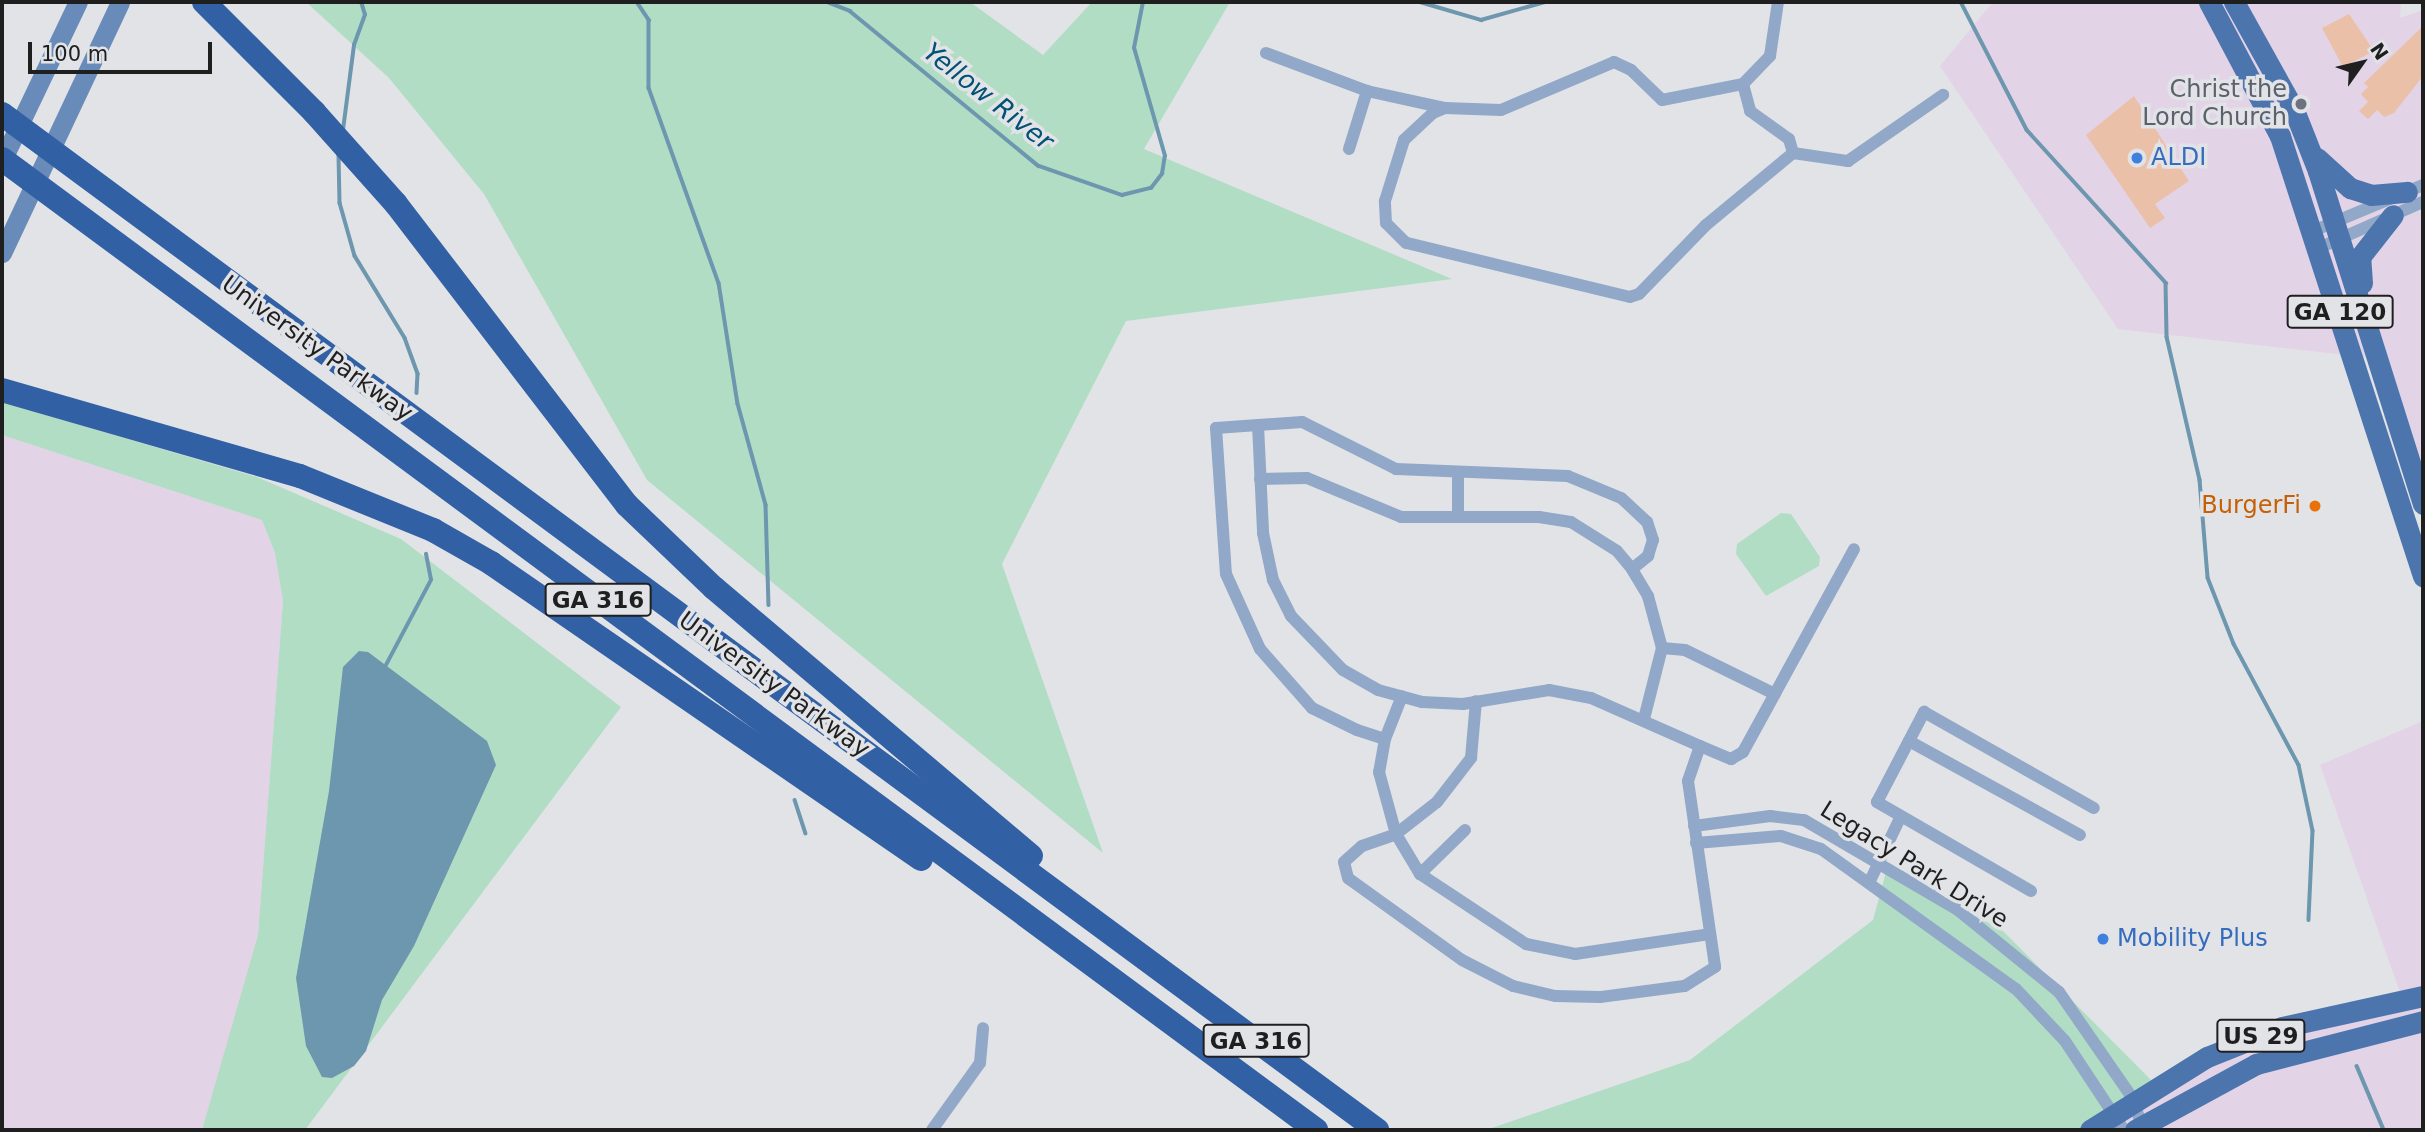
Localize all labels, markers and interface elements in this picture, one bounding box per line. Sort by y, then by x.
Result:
scale bar [32,28,215,72]
north arrow [2327,28,2397,98]
water label: Yellow River [917,37,1059,157]
text: N [2366,39,2393,64]
text: 100 m [41,42,108,66]
place label: Christ the Lord Church [2142,76,2287,132]
marker: Christ the Lord Church [2293,96,2309,112]
place label: ALDI [2151,144,2206,172]
marker: ALDI [2129,150,2145,166]
street label: University Parkway [216,270,418,428]
road number: GA 120 [2286,292,2394,332]
place label: BurgerFi [2201,492,2301,520]
marker: BurgerFi [2307,498,2323,514]
road number: GA 316 [544,580,652,620]
street label: University Parkway [673,606,875,764]
street label: Legacy Park Drive [1815,796,2013,934]
place label: Mobility Plus [2117,925,2268,953]
marker: Mobility Plus [2095,931,2111,947]
road number: US 29 [2216,1016,2306,1056]
road number: GA 316 [1202,1022,1310,1060]

